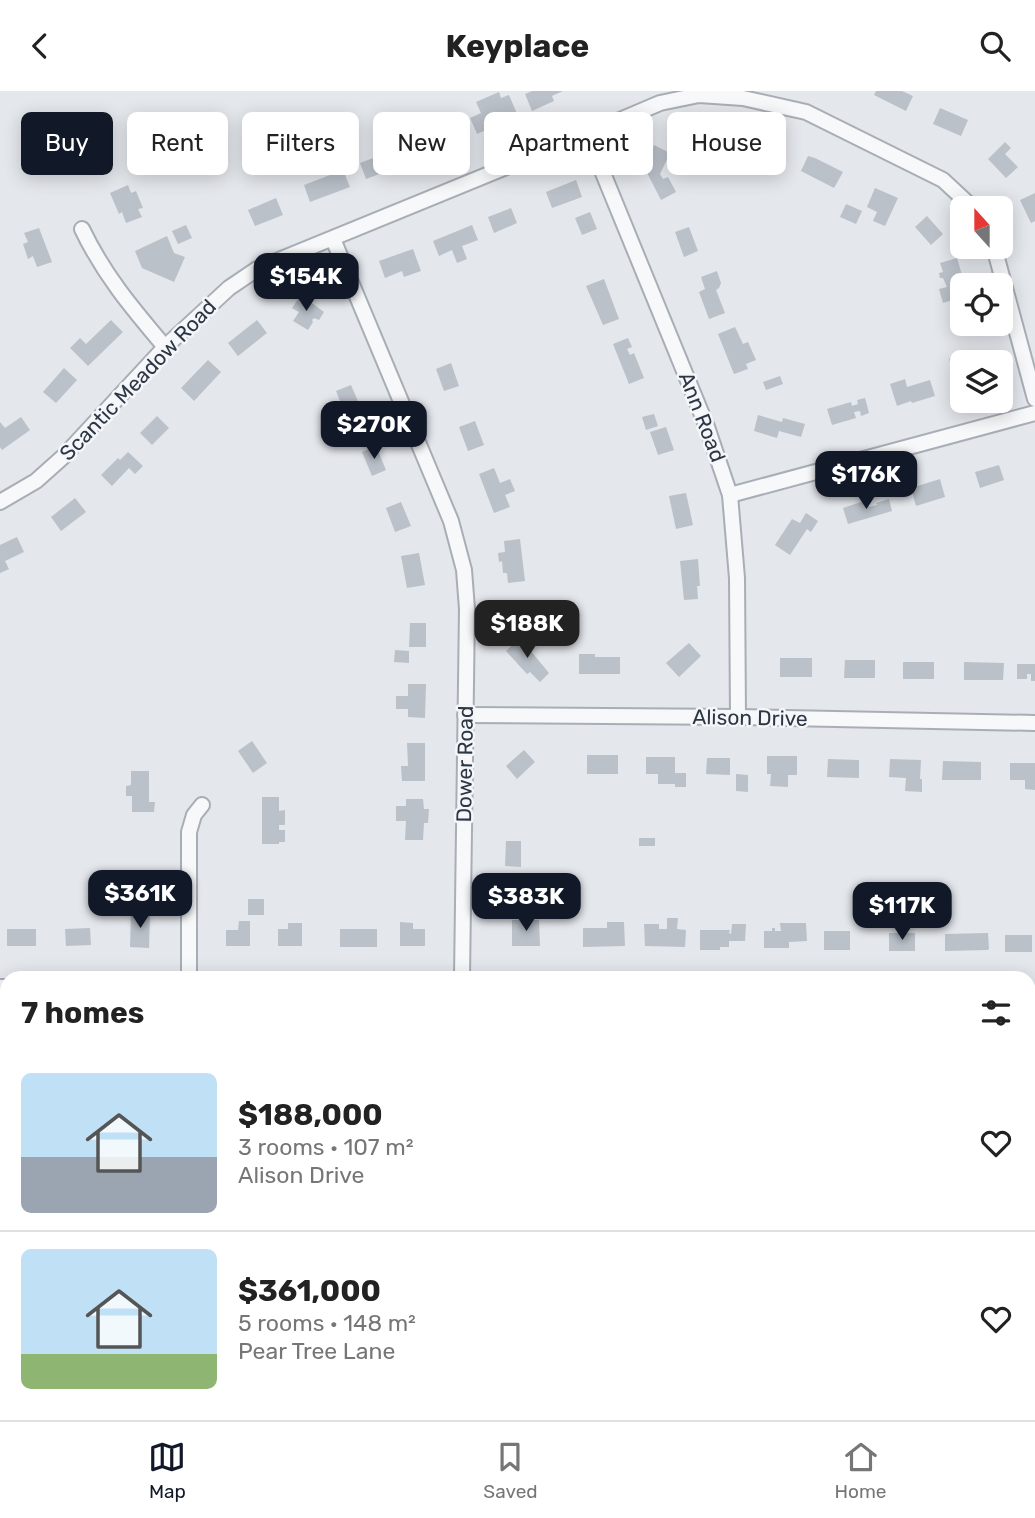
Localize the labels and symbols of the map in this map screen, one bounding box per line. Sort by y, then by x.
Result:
north arrow [950,196,1013,259]
pin: $154K [257,253,355,313]
street label: Scantic Meadow Road [54,294,221,465]
street label: Ann Road [674,368,731,465]
pin: $270K [325,401,423,461]
pin: $176K [817,451,915,511]
pin: $188K [478,601,576,660]
street label: Alison Drive [692,704,808,731]
street label: Dower Road [451,705,478,823]
pin: $361K [91,871,189,930]
pin: $383K [477,873,575,933]
pin: $117K [853,883,951,942]

